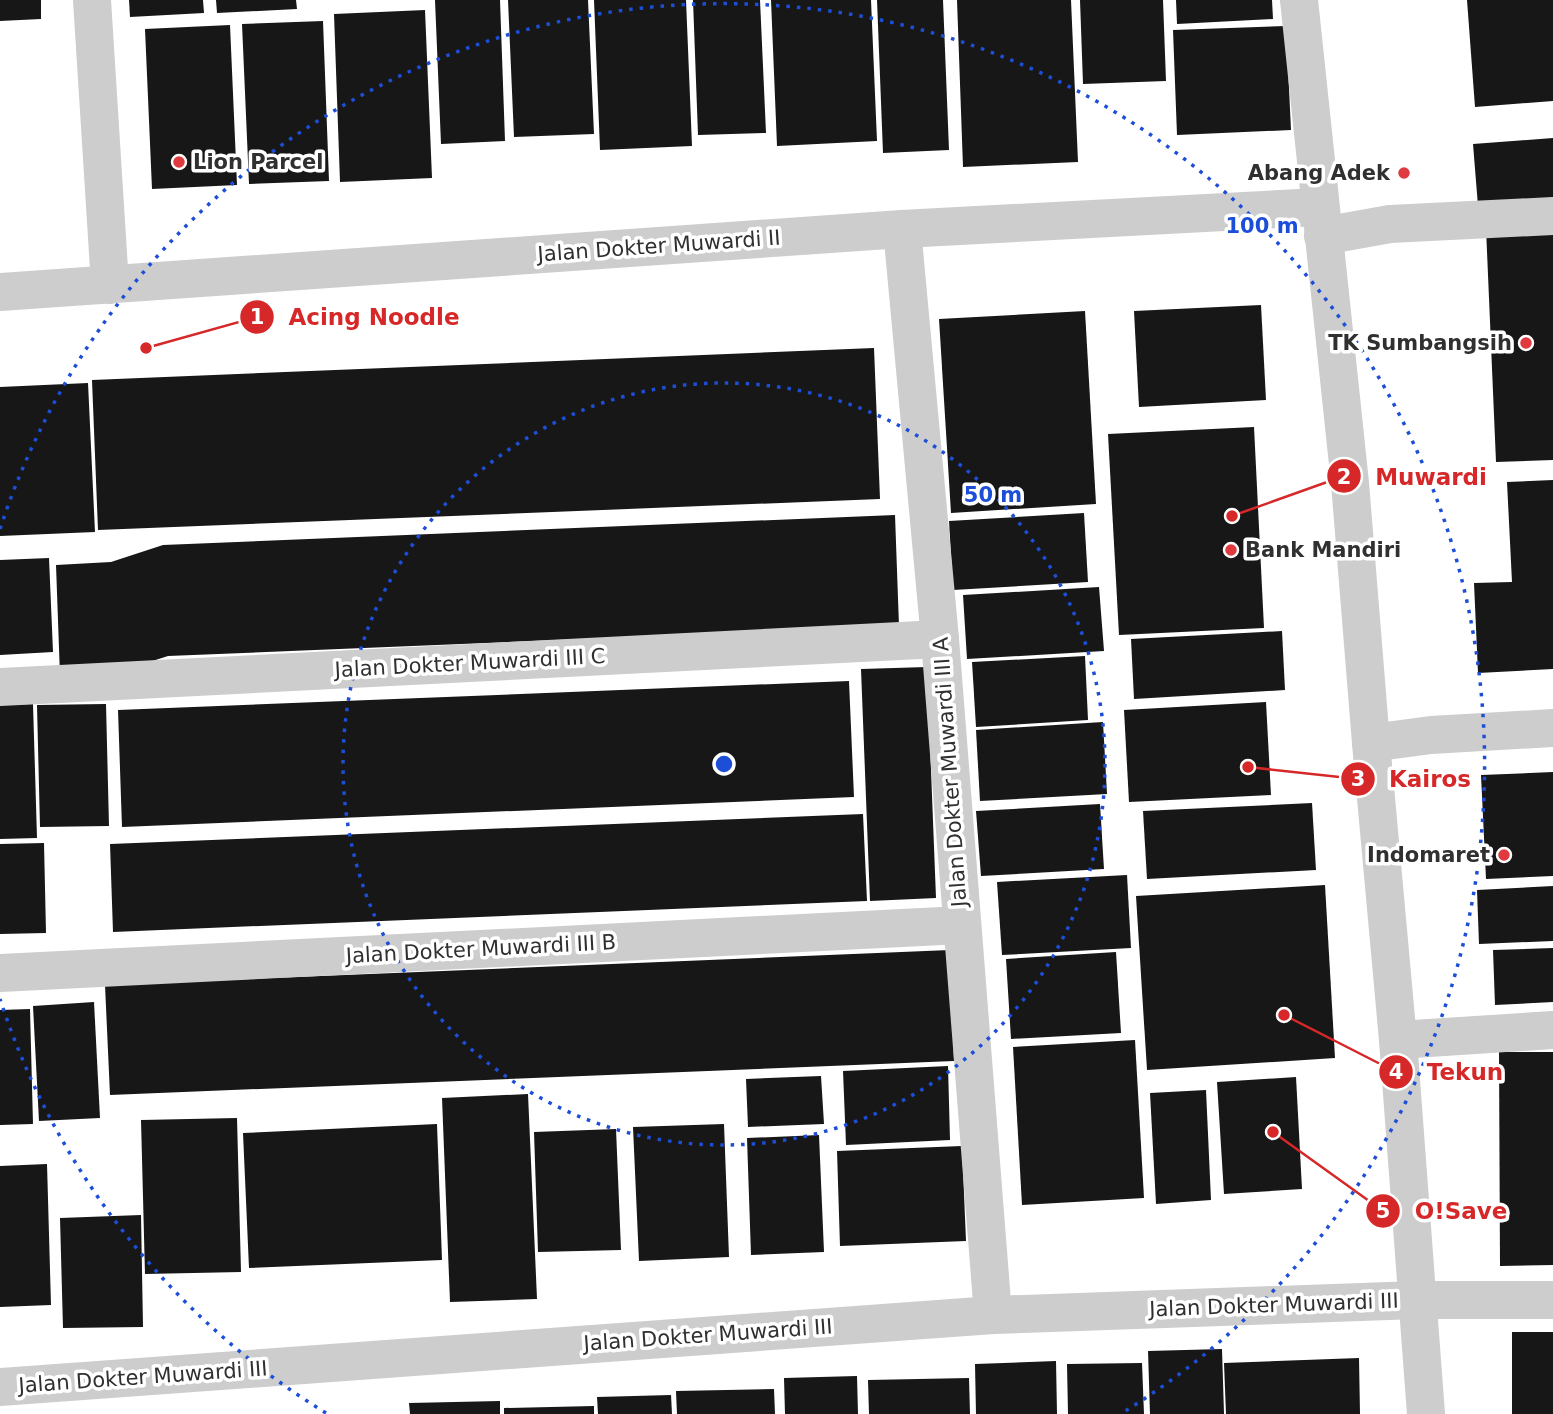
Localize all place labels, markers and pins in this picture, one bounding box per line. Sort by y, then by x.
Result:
place label: Lion Parcel [193,150,324,174]
marker: Lion Parcel [171,154,187,170]
place label: Abang Adek [1248,161,1391,185]
marker: Abang Adek [1396,165,1412,181]
callout: Acing Noodle [239,295,473,339]
place label: TK Sumbangsih [1328,331,1512,355]
marker: TK Sumbangsih [1518,335,1534,351]
callout: Muwardi [1326,454,1501,498]
place label: Bank Mandiri [1245,538,1401,562]
marker: Bank Mandiri [1223,542,1239,558]
centre of rings [712,752,736,776]
callout: Kairos [1340,757,1485,801]
place label: Indomaret [1367,843,1490,867]
marker: Indomaret [1496,847,1512,863]
callout: Tekun [1378,1050,1517,1094]
callout: O!Save [1365,1189,1521,1233]

